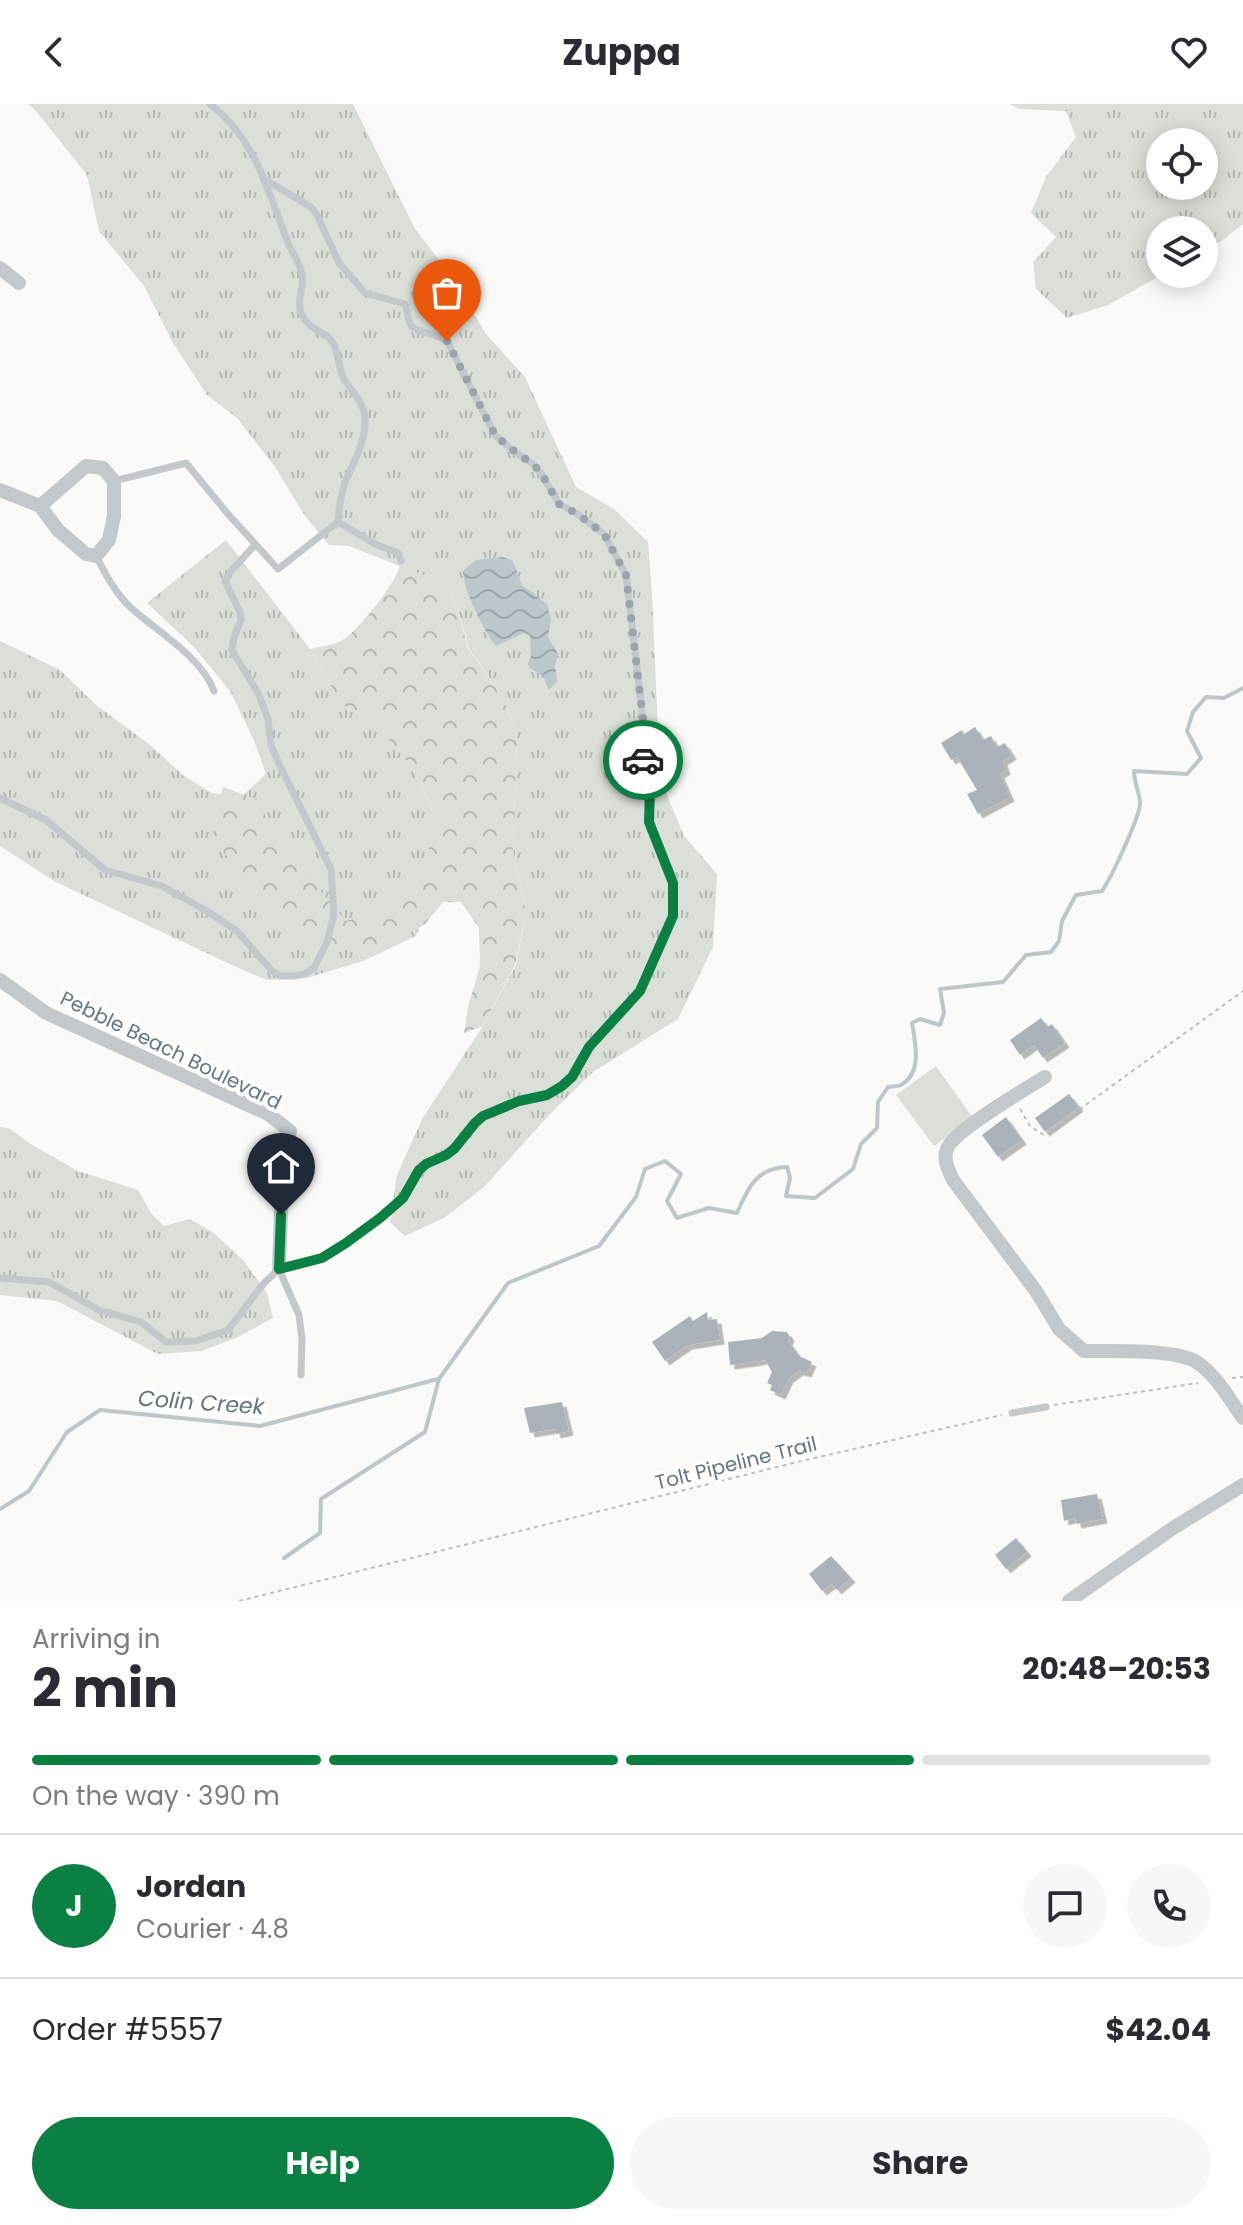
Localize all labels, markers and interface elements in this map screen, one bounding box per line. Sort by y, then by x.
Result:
text: Zuppa [562,27,681,78]
icon: back [32,30,76,74]
icon: heart [1167,30,1211,74]
map controls [1146,128,1218,288]
button: locate [1146,128,1218,200]
button: layers [1146,216,1218,288]
pin [413,259,481,341]
icon: bag [425,271,469,315]
courier [603,720,683,800]
icon: car [621,738,665,782]
street label: Pebble Beach Boulevard [56,984,286,1116]
pin [247,1133,315,1215]
icon: home [259,1145,303,1189]
water label: Colin Creek [137,1383,267,1422]
street label: Tolt Pipeline Trail [652,1429,820,1497]
text: Arriving in [32,1621,161,1657]
text: 20:48–20:53 [1022,1647,1211,1690]
text: 2 min [32,1652,178,1725]
text: On the way · 390 m [32,1778,280,1814]
button: chat [1023,1864,1107,1948]
button: phone [1127,1864,1211,1948]
text: Jordan [136,1865,246,1908]
text: J [65,1884,83,1927]
text: Courier · 4.8 [136,1911,289,1947]
text: Order #5557 [32,2008,223,2051]
text: $42.04 [1105,2008,1211,2051]
button: Help [32,2117,614,2209]
button: Share [630,2117,1211,2209]

